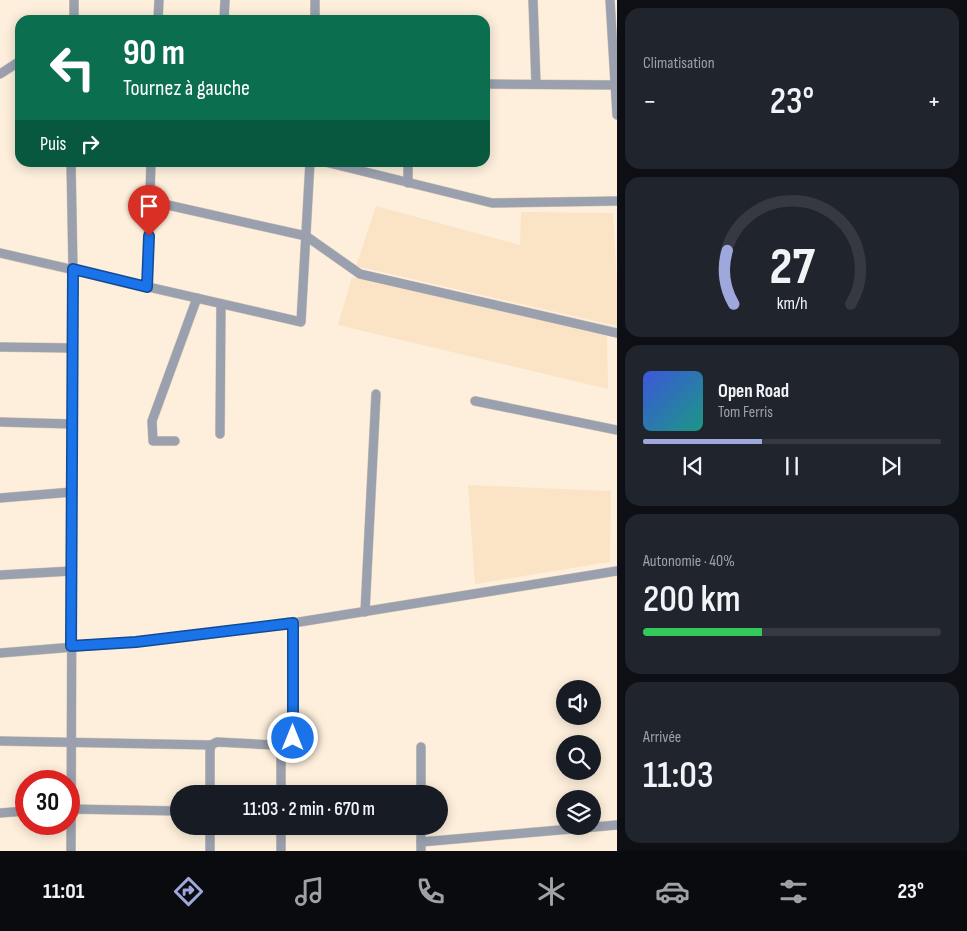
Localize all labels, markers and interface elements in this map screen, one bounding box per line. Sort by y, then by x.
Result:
text: 90 m [123,32,185,75]
icon: left [40,35,105,100]
text: Climatisation [643,54,715,73]
text: Tournez à gauche [123,75,250,102]
text: 23° [770,79,814,124]
text: − [643,85,657,118]
text: + [927,85,941,118]
icon: right [76,130,104,158]
text: Puis [40,133,66,156]
pin [128,185,170,236]
icon: arrive [135,192,163,220]
text: 27 [769,236,815,299]
text: km/h [777,293,807,314]
text: Open Road [718,380,789,403]
text: Tom Ferris [718,403,773,422]
icon: previous [679,452,707,480]
icon: pause [778,452,806,480]
icon: next [877,452,905,480]
text: Autonomie · 40% [643,552,735,571]
text: 200 km [643,577,741,622]
map controls [556,680,601,835]
button: sound [556,680,601,725]
position arrow [266,711,318,763]
text: Arrivée [643,728,681,747]
button: search [556,735,601,780]
text: 11:03 [643,753,714,798]
speed limit sign: 30 [15,770,80,835]
button: layers [556,790,601,835]
text: 11:03 · 2 min · 670 m [243,798,375,821]
icon: directions [171,874,206,909]
icon: music [292,874,327,909]
icon: phone [413,874,448,909]
icon: climate [534,874,569,909]
icon: car [655,874,690,909]
icon: filters [776,874,811,909]
text: 11:01 [43,878,84,905]
text: 23° [897,878,924,905]

